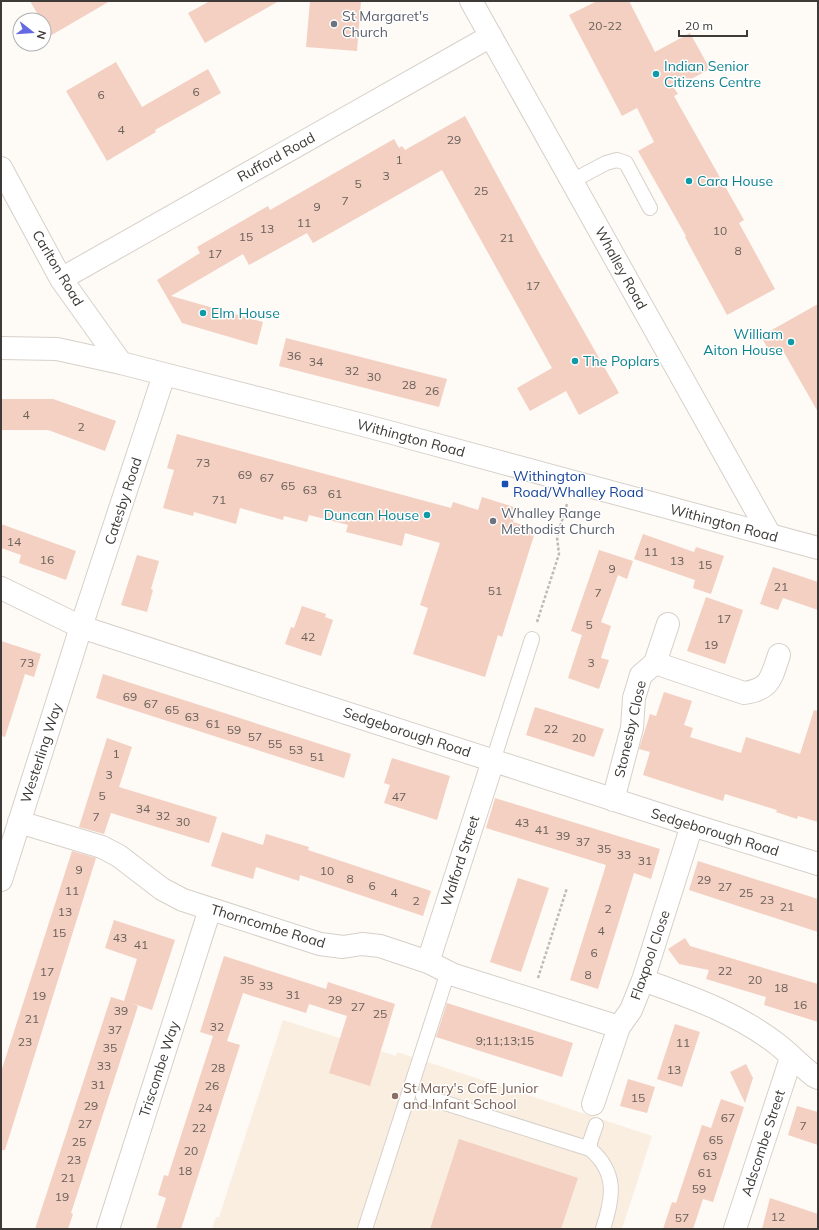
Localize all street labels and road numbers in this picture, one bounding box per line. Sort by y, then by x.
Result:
street label: Rufford Road [234,128,318,186]
street label: Whalley Road [591,223,651,313]
street label: Carlton Road [28,227,88,309]
street label: Withington Road [355,415,467,461]
street label: Catesby Road [100,455,146,547]
street label: Withington Road [668,500,780,546]
street label: Stonesby Close [610,679,650,779]
street label: Westerling Way [16,700,66,805]
street label: Sedgeborough Road [341,703,473,761]
street label: Sedgeborough Road [649,804,781,860]
street label: Walford Street [437,813,483,909]
street label: Thorncombe Road [208,900,328,952]
street label: Flaxpool Close [626,908,674,1002]
street label: Triscombe Way [135,1018,183,1119]
street label: Adscombe Street [737,1087,789,1199]

